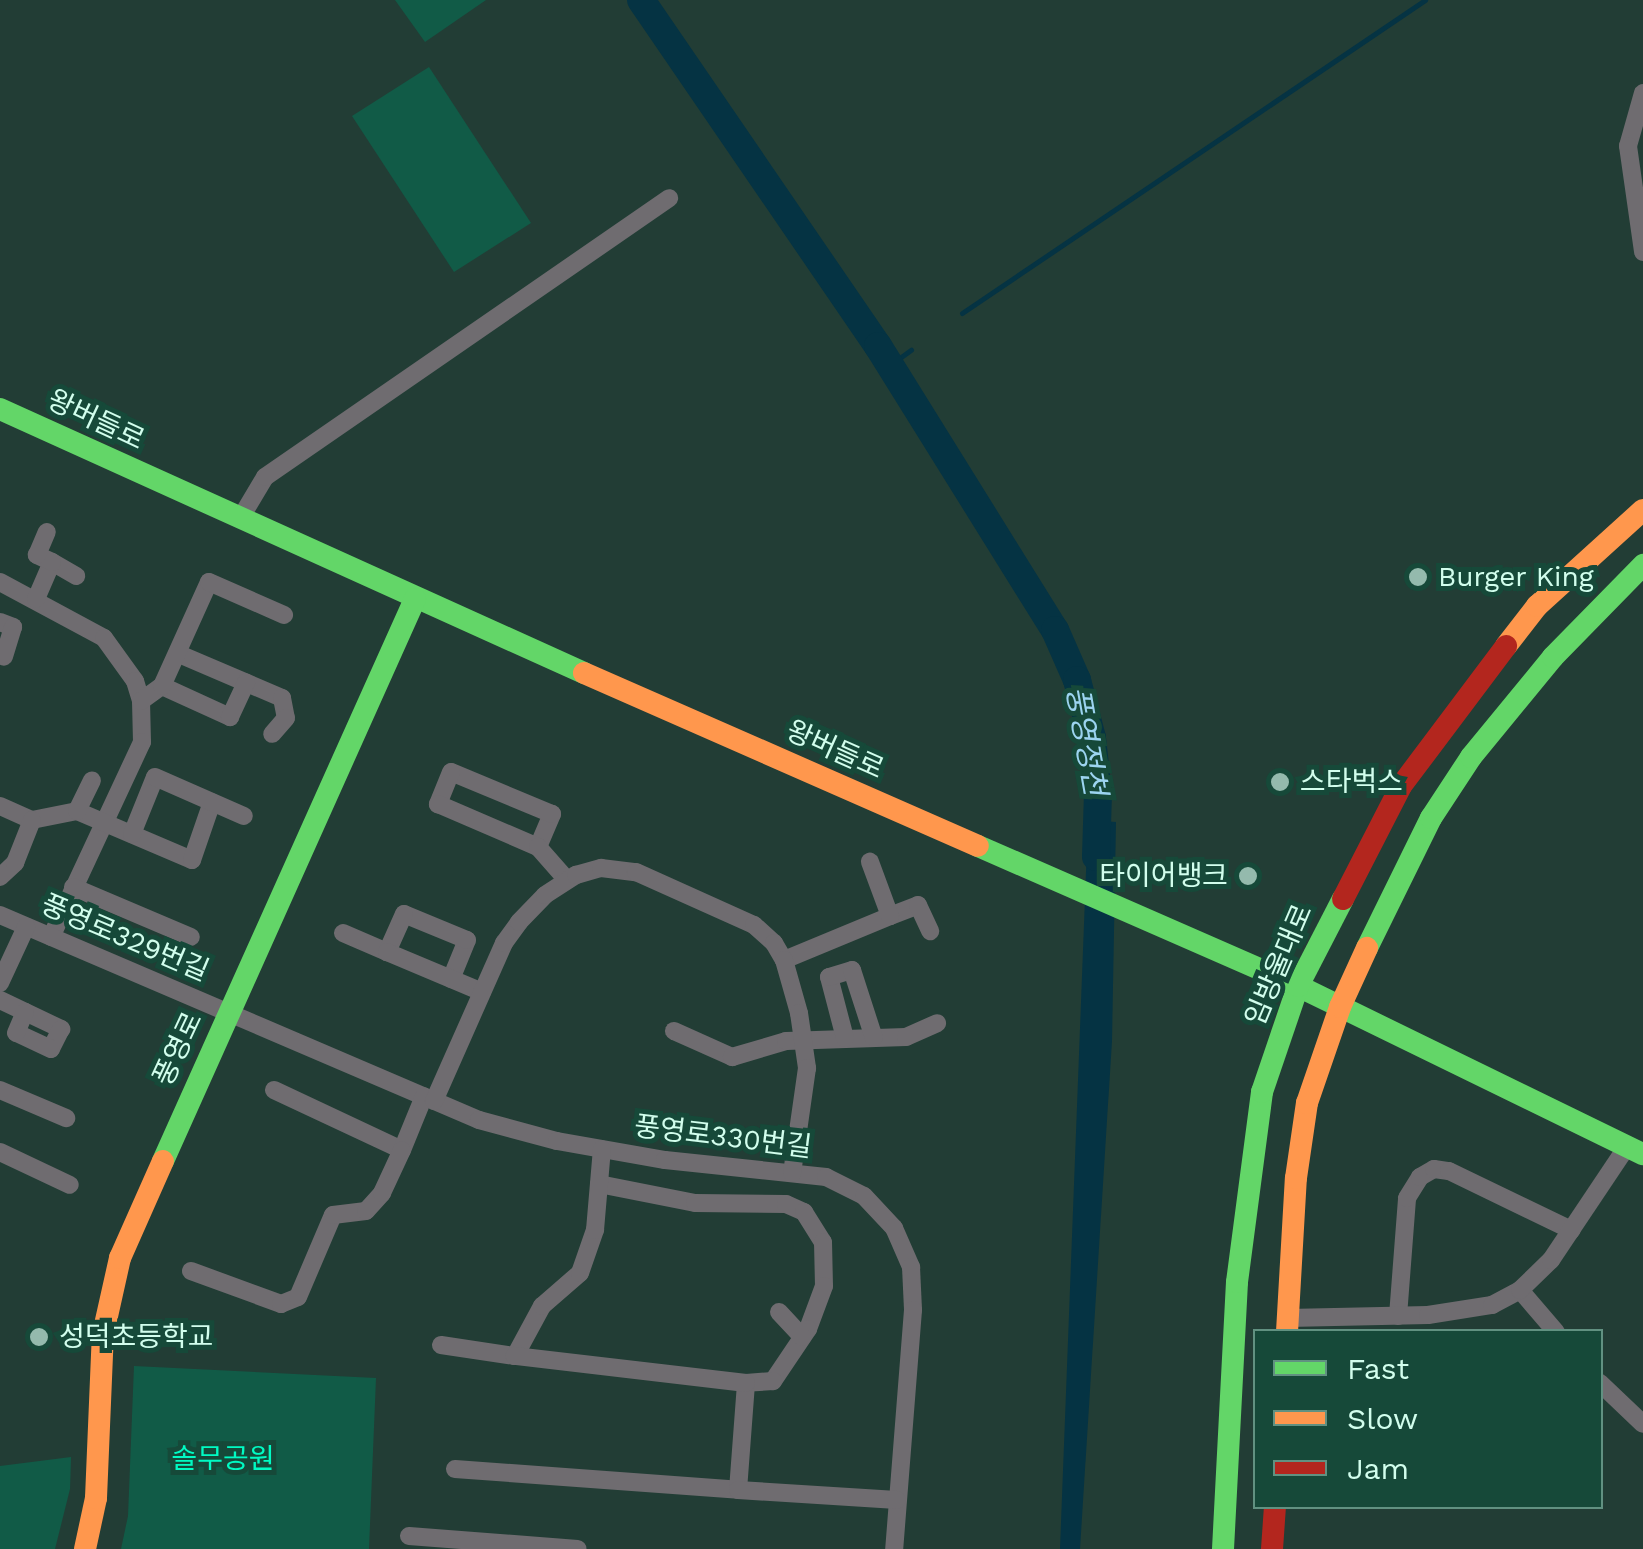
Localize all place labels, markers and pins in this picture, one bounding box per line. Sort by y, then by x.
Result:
place label: Burger King [1438,560,1594,594]
marker: Burger King [1407,566,1429,588]
place label: 스타벅스 [1300,765,1403,799]
marker: 스타벅스 [1269,771,1291,793]
place label: 타이어뱅크 [1099,859,1228,893]
marker: 타이어뱅크 [1237,865,1259,887]
place label: 성덕초등학교 [59,1320,214,1354]
marker: 성덕초등학교 [28,1326,50,1348]

